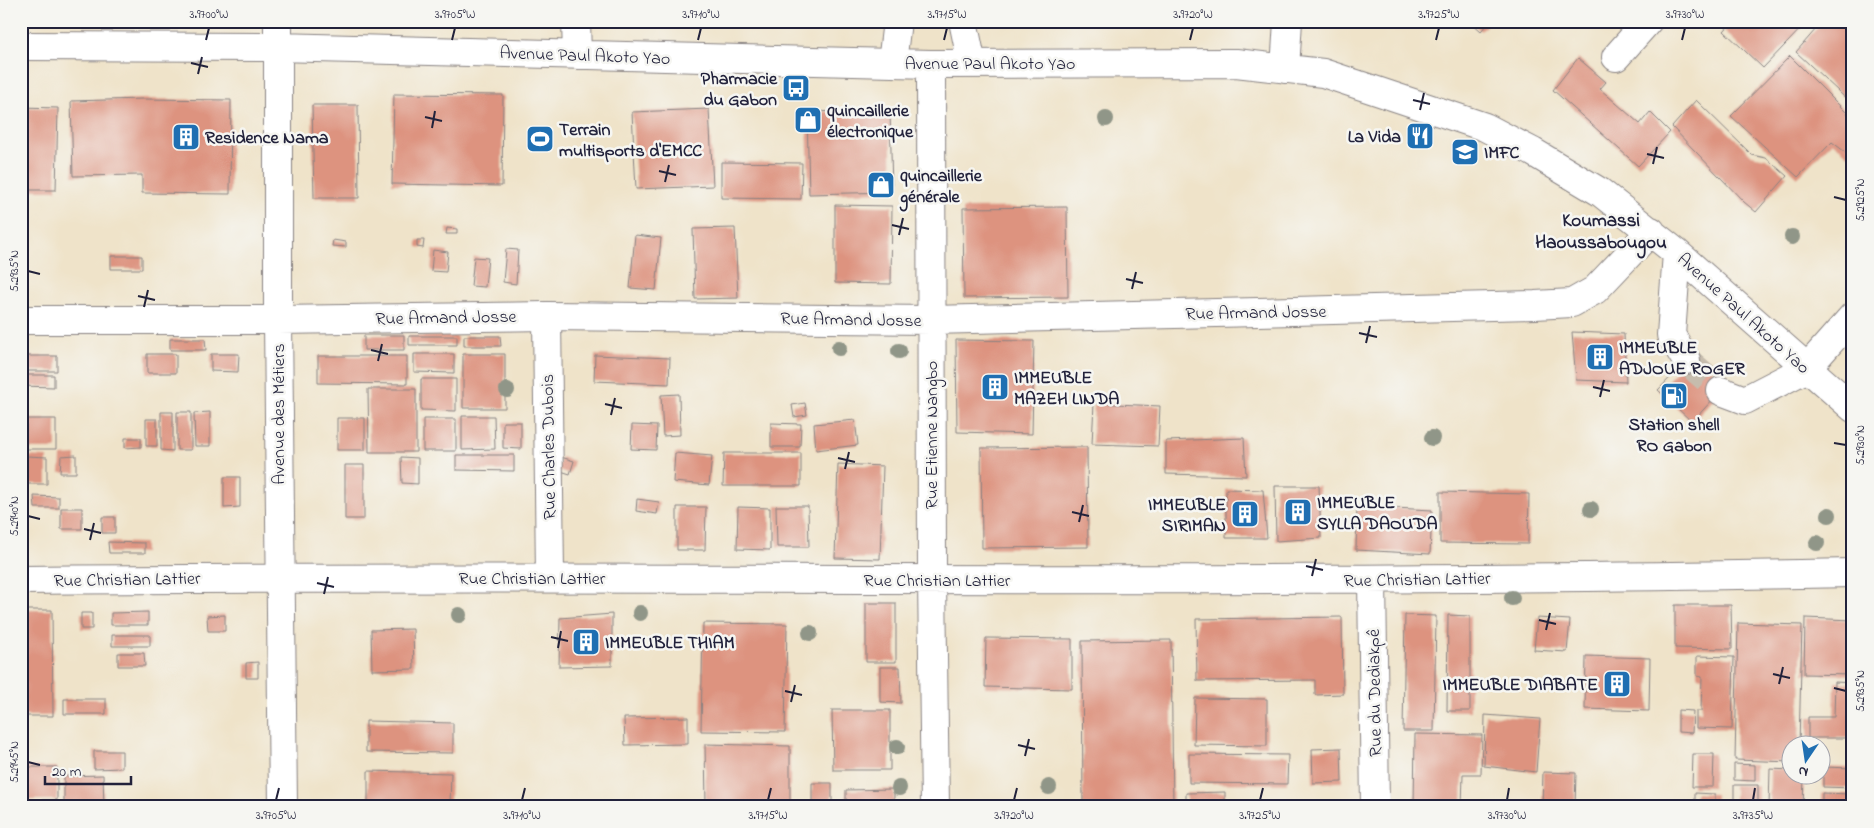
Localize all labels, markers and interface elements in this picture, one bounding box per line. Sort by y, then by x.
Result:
text: 3.9700°W [190,6,228,24]
text: 3.9705°W [435,6,475,24]
text: 3.9710°W [682,6,720,24]
text: 3.9715°W [927,6,967,24]
text: 3.9720°W [1173,6,1213,24]
text: 3.9725°W [1418,6,1460,24]
text: 3.9730°W [1666,6,1704,24]
street label: Avenue Paul Akoto Yao [499,41,671,73]
street label: Avenue Paul Akoto Yao [905,52,1075,78]
place label: Pharmacie du Gabon [701,67,778,114]
bus stop icon: Pharmacie du Gabon [781,73,811,103]
place label: quincaillerie électronique [827,99,914,146]
shop icon: quincaillerie électronique [793,105,823,135]
place label: Terrain multisports d'EMCC [559,118,702,165]
restaurant icon: La Vida [1405,121,1435,151]
building icon: Residence Nama [171,122,201,152]
sports icon: Terrain multisports d'EMCC [525,124,555,154]
place label: La Vida [1348,125,1401,151]
place label: Residence Nama [205,126,329,152]
school or university icon: IMFC [1450,137,1480,167]
place label: IMFC [1484,141,1519,167]
place label: quincaillerie générale [899,164,983,212]
shop icon: quincaillerie générale [866,170,896,200]
text: 5.2925°N [1852,178,1870,222]
district label: Koumassi Haoussabougou [1535,208,1667,259]
street label: Avenue Paul Akoto Yao [1671,248,1815,381]
text: 5.2935°N [6,250,24,292]
street label: Rue Armand Josse [1185,300,1328,328]
street label: Rue Armand Josse [375,305,518,333]
street label: Rue Armand Josse [780,307,923,335]
place label: IMMEUBLE ADJOUE ROGER [1619,336,1746,383]
building icon: IMMEUBLE ADJOUE ROGER [1585,342,1615,372]
street label: Avenue des Métiers [267,343,293,485]
street label: Rue Etienne Nangbo [920,361,947,509]
place label: IMMEUBLE MAZEH LINDA [1014,366,1119,413]
building icon: IMMEUBLE MAZEH LINDA [980,372,1010,402]
street label: Rue Charles Dubois [536,374,564,520]
fuel station icon: Station shell RO Gabon [1659,381,1689,411]
place label: Station shell RO Gabon [1628,413,1720,460]
text: 5.2930°N [1852,425,1870,465]
place label: IMMEUBLE SYLLA DAOUDA [1317,491,1438,538]
place label: IMMEUBLE SIRIMAN [1148,493,1226,540]
text: 5.2940°N [6,496,24,536]
building icon: IMMEUBLE SYLLA DAOUDA [1283,497,1313,527]
building icon: IMMEUBLE SIRIMAN [1230,499,1260,529]
street label: Rue Christian Lattier [53,567,201,595]
street label: Rue Christian Lattier [459,567,606,593]
street label: Rue Christian Lattier [1343,567,1491,595]
street label: Rue Christian Lattier [864,569,1011,595]
building icon: IMMEUBLE THIAM [571,627,601,657]
street label: Rue du Dediakpê [1362,628,1390,757]
place label: IMMEUBLE THIAM [605,631,735,657]
building icon: IMMEUBLE DIABATE [1602,669,1632,699]
text: 5.2935°N [1852,670,1870,712]
place label: IMMEUBLE DIABATE [1442,673,1598,699]
north arrow [1782,736,1832,786]
text: 5.2945°N [6,741,24,783]
scale bar [45,753,131,785]
text: N [1796,760,1810,782]
text: 20 m [52,761,82,783]
text: 3.9705°W [256,807,296,825]
text: 3.9710°W [503,807,541,825]
text: 3.9715°W [748,807,788,825]
text: 3.9720°W [994,807,1034,825]
text: 3.9725°W [1239,807,1281,825]
text: 3.9730°W [1488,807,1526,825]
text: 3.9735°W [1733,807,1773,825]

